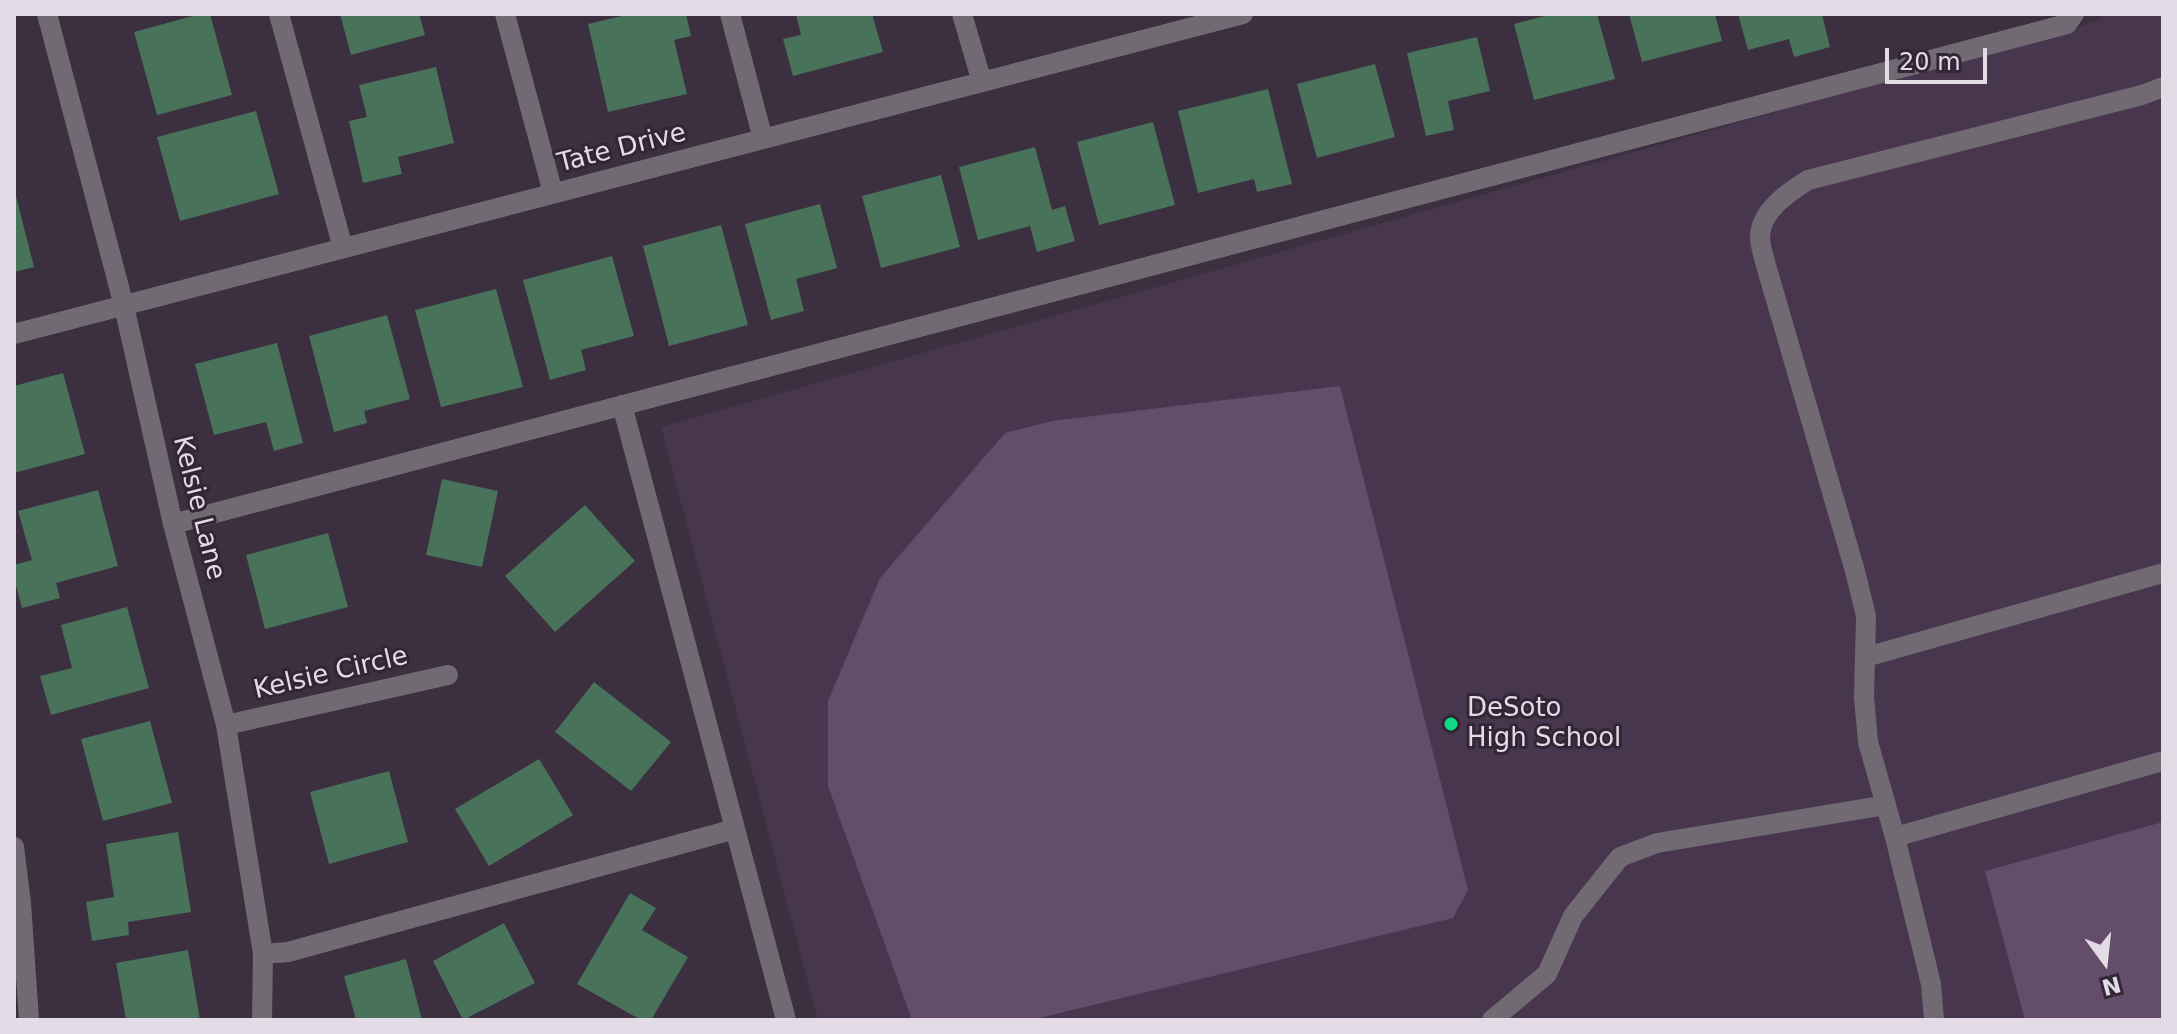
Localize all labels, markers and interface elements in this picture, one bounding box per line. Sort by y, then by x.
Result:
scale bar [1889,32,1991,82]
text: 20 m [1899,48,1961,76]
street label: Tate Drive [555,118,689,180]
street label: Kelsie Lane [165,433,231,583]
street label: Kelsie Circle [251,641,411,707]
place label: DeSoto High School [1467,693,1621,754]
marker: DeSoto High School [1442,715,1460,733]
north arrow [2065,922,2145,1002]
text: N [2099,971,2123,1000]

